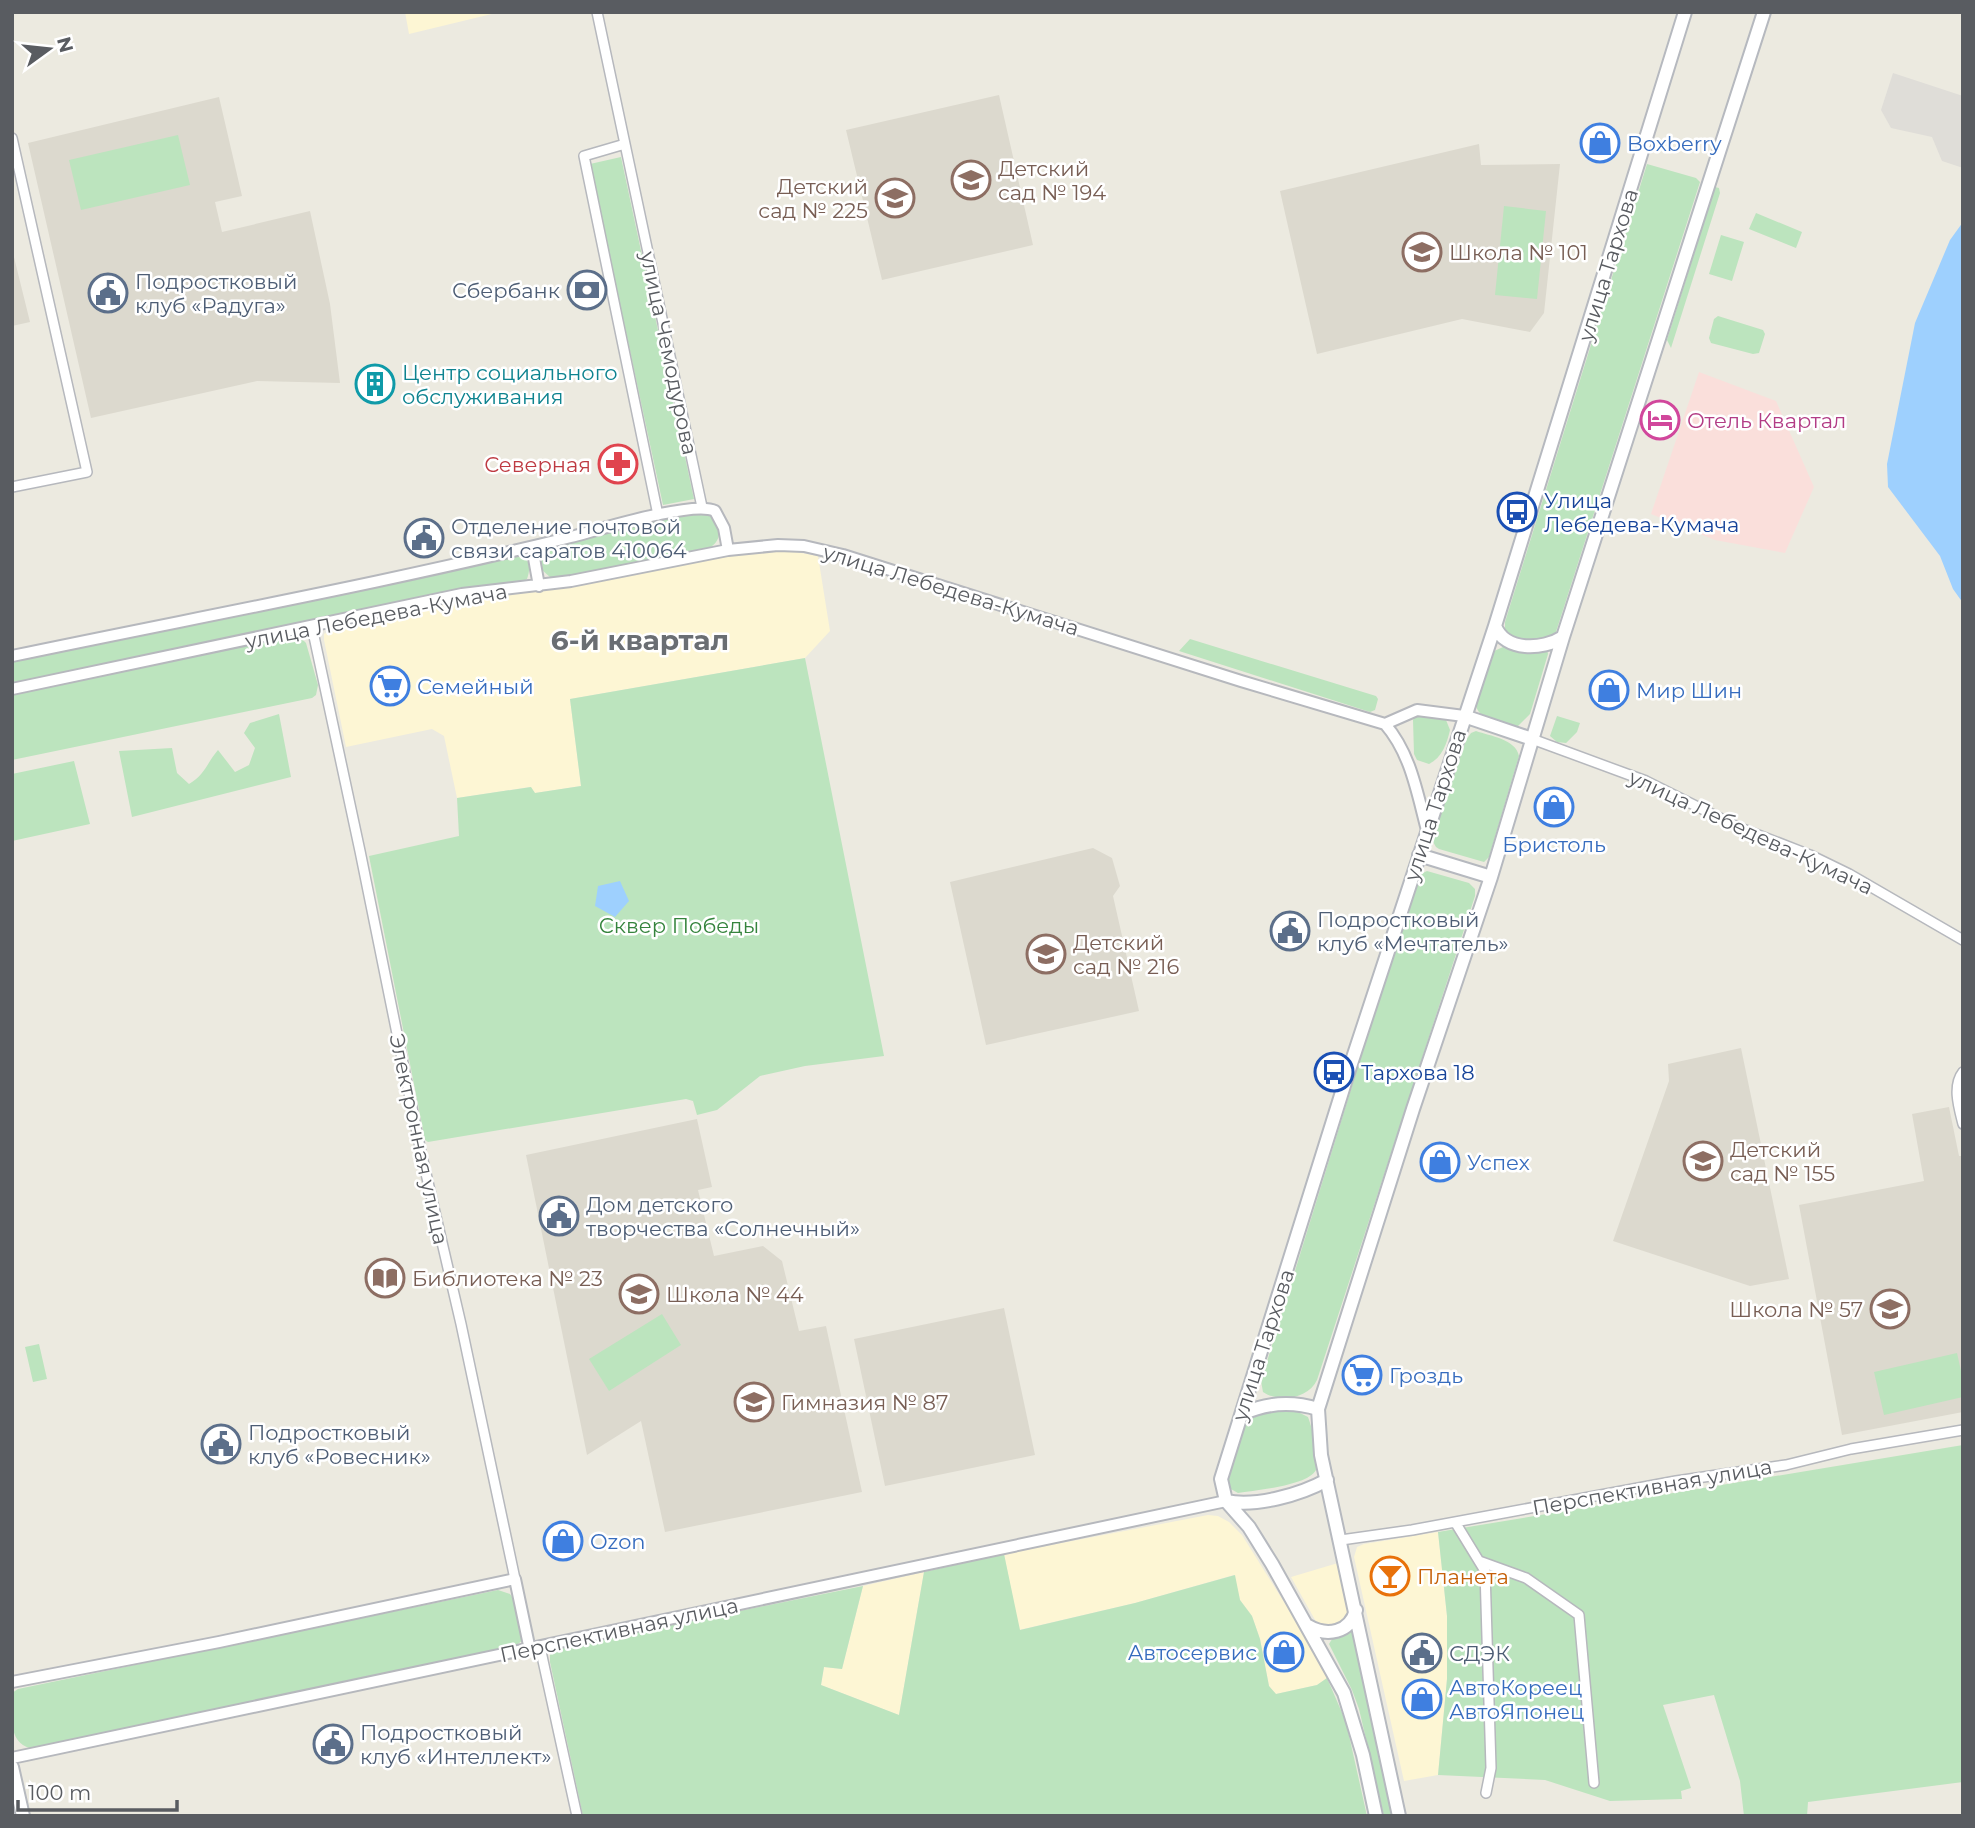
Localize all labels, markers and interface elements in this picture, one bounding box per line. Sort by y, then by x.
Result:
north arrow [14,14,84,84]
text: N [52,34,78,55]
shop icon: Boxberry [1579,122,1621,164]
place label: Boxberry [1627,131,1722,156]
place label: Детский сад № 194 [998,156,1106,205]
school or university icon: Детский сад № 194 [950,159,992,201]
place label: Детский сад № 225 [758,174,868,223]
school or university icon: Детский сад № 225 [874,177,916,219]
street label: улица Тархова [1573,186,1643,345]
school or university icon: Школа № 101 [1401,231,1443,273]
place label: Школа № 101 [1449,240,1588,265]
street label: улица Чемодурова [635,248,703,457]
place label: Подростковый клуб «Радуга» [135,269,298,318]
bank icon: Сбербанк [566,269,608,311]
public building icon: Подростковый клуб «Радуга» [87,272,129,314]
place label: Сбербанк [452,278,560,303]
place label: Центр социального обслуживания [402,360,618,409]
building icon: Центр социального обслуживания [354,363,396,405]
hotel icon: Отель Квартал [1639,399,1681,441]
place label: Отель Квартал [1687,408,1846,433]
pharmacy icon: Северная [597,443,639,485]
place label: Северная [484,452,591,477]
place label: Улица Лебедева-Кумача [1544,488,1739,537]
bus stop icon: Улица Лебедева-Кумача [1496,491,1538,533]
place label: Отделение почтовой связи саратов 410064 [451,514,687,563]
public building icon: Отделение почтовой связи саратов 410064 [403,517,445,559]
street label: улица Лебедева-Кумача [819,539,1082,641]
street label: улица Лебедева-Кумача [242,578,509,654]
district label: 6-й квартал [551,623,729,657]
supermarket icon: Семейный [369,665,411,707]
shop icon: Мир Шин [1588,669,1630,711]
place label: Семейный [417,674,534,699]
place label: Мир Шин [1636,678,1742,703]
street label: улица Тархова [1398,726,1471,885]
street label: улица Лебедева-Кумача [1624,764,1877,900]
shop icon: Бристоль [1533,786,1575,828]
place label: Бристоль [1502,832,1606,857]
place label: Подростковый клуб «Мечтатель» [1317,907,1509,956]
public building icon: Подростковый клуб «Мечтатель» [1269,910,1311,952]
park label: Сквер Победы [599,913,759,938]
place label: Детский сад № 216 [1073,930,1179,979]
school or university icon: Детский сад № 216 [1025,933,1067,975]
street label: Электронная улица [384,1031,454,1247]
bus stop icon: Тархова 18 [1313,1051,1355,1093]
place label: Тархова 18 [1361,1060,1475,1085]
place label: Детский сад № 155 [1730,1137,1835,1186]
school or university icon: Детский сад № 155 [1682,1140,1724,1182]
shop icon: Успех [1419,1141,1461,1183]
place label: Успех [1467,1150,1530,1175]
place label: Дом детского творчества «Солнечный» [586,1192,860,1241]
public building icon: Дом детского творчества «Солнечный» [538,1195,580,1237]
library icon: Библиотека № 23 [364,1257,406,1299]
place label: Библиотека № 23 [412,1266,603,1291]
street label: улица Тархова [1226,1266,1299,1425]
school or university icon: Школа № 44 [618,1273,660,1315]
place label: Школа № 44 [666,1282,804,1307]
school or university icon: Школа № 57 [1869,1288,1911,1330]
place label: Школа № 57 [1729,1297,1863,1322]
supermarket icon: Гроздь [1341,1354,1383,1396]
place label: Гроздь [1389,1363,1463,1388]
school or university icon: Гимназия № 87 [733,1381,775,1423]
place label: Гимназия № 87 [781,1390,948,1415]
place label: Подростковый клуб «Ровесник» [248,1420,431,1469]
public building icon: Подростковый клуб «Ровесник» [200,1423,242,1465]
street label: Перспективная улица [1530,1454,1774,1520]
shop icon: Ozon [542,1520,584,1562]
place label: Ozon [590,1529,646,1554]
bar icon: Планета [1369,1555,1411,1597]
place label: Планета [1417,1564,1509,1589]
street label: Перспективная улица [498,1593,740,1667]
shop icon: Автосервис [1263,1631,1305,1673]
public building icon: СДЭК [1401,1632,1443,1674]
place label: Автосервис [1128,1640,1257,1665]
place label: СДЭК [1449,1641,1510,1666]
place label: АвтоКореец АвтоЯпонец [1449,1675,1584,1724]
shop icon: АвтоКореец АвтоЯпонец [1401,1678,1443,1720]
place label: Подростковый клуб «Интеллект» [360,1720,551,1769]
public building icon: Подростковый клуб «Интеллект» [312,1723,354,1765]
scale bar [18,1769,177,1813]
text: 100 m [28,1780,91,1805]

